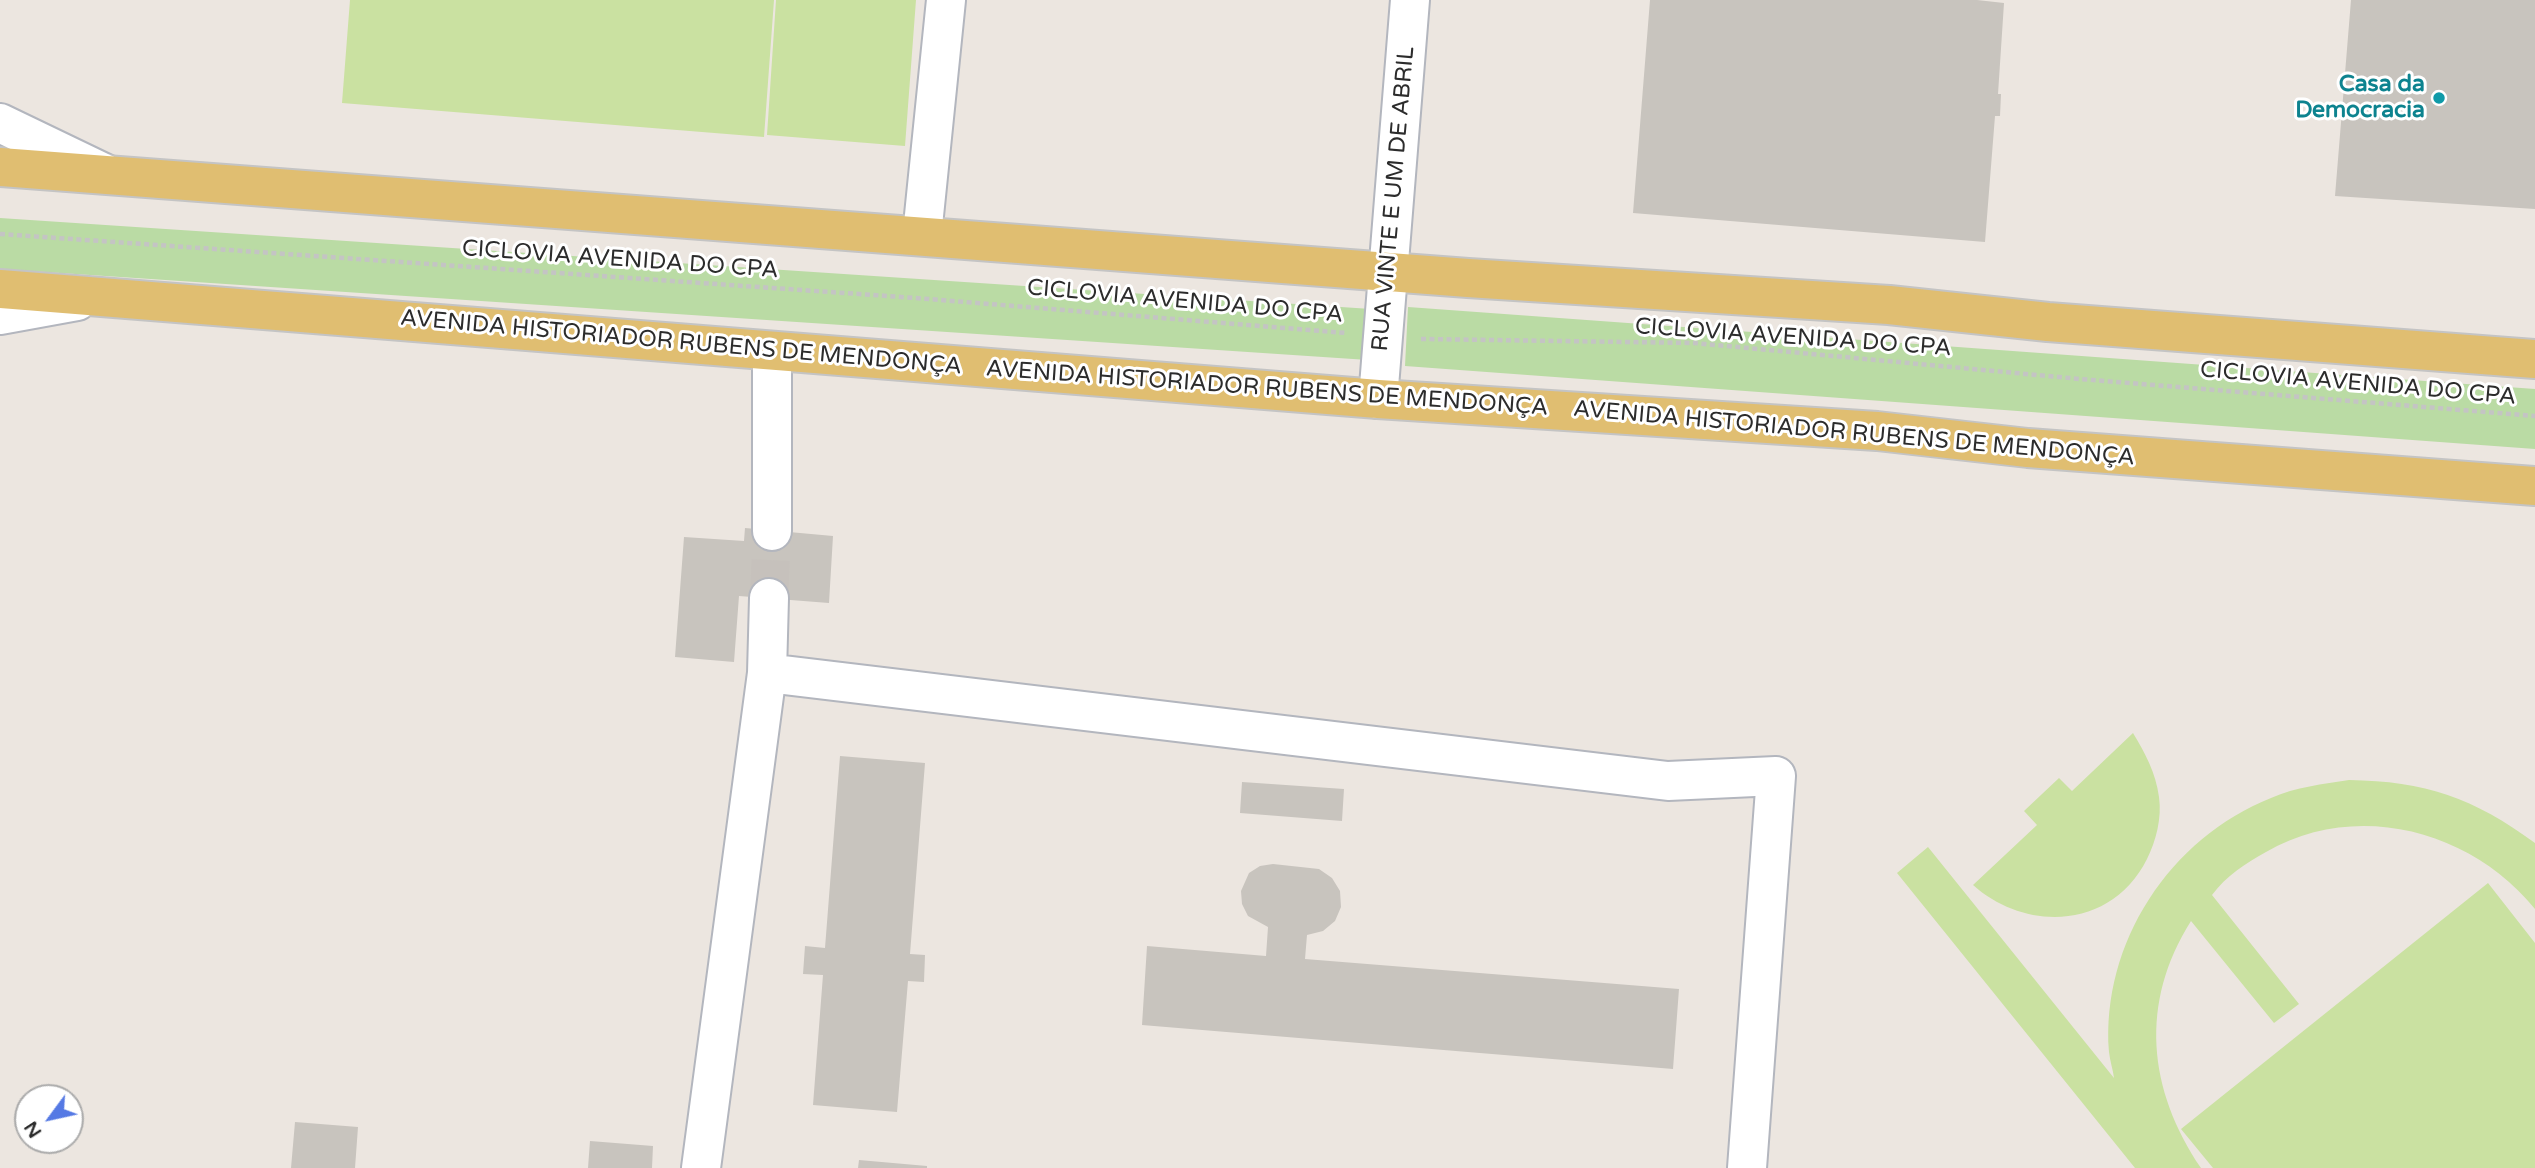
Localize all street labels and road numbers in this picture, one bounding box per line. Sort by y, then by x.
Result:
street label: RUA VINTE E UM DE ABRIL [1367,46,1421,352]
street label: CICLOVIA AVENIDA DO CPA [461,235,779,285]
street label: CICLOVIA AVENIDA DO CPA [1026,274,1344,330]
street label: AVENIDA HISTORIADOR RUBENS DE MENDONÇA [399,305,963,381]
street label: CICLOVIA AVENIDA DO CPA [1634,313,1952,363]
street label: AVENIDA HISTORIADOR RUBENS DE MENDONÇA [985,356,1549,422]
street label: CICLOVIA AVENIDA DO CPA [2199,356,2517,412]
street label: AVENIDA HISTORIADOR RUBENS DE MENDONÇA [1572,396,2136,472]

